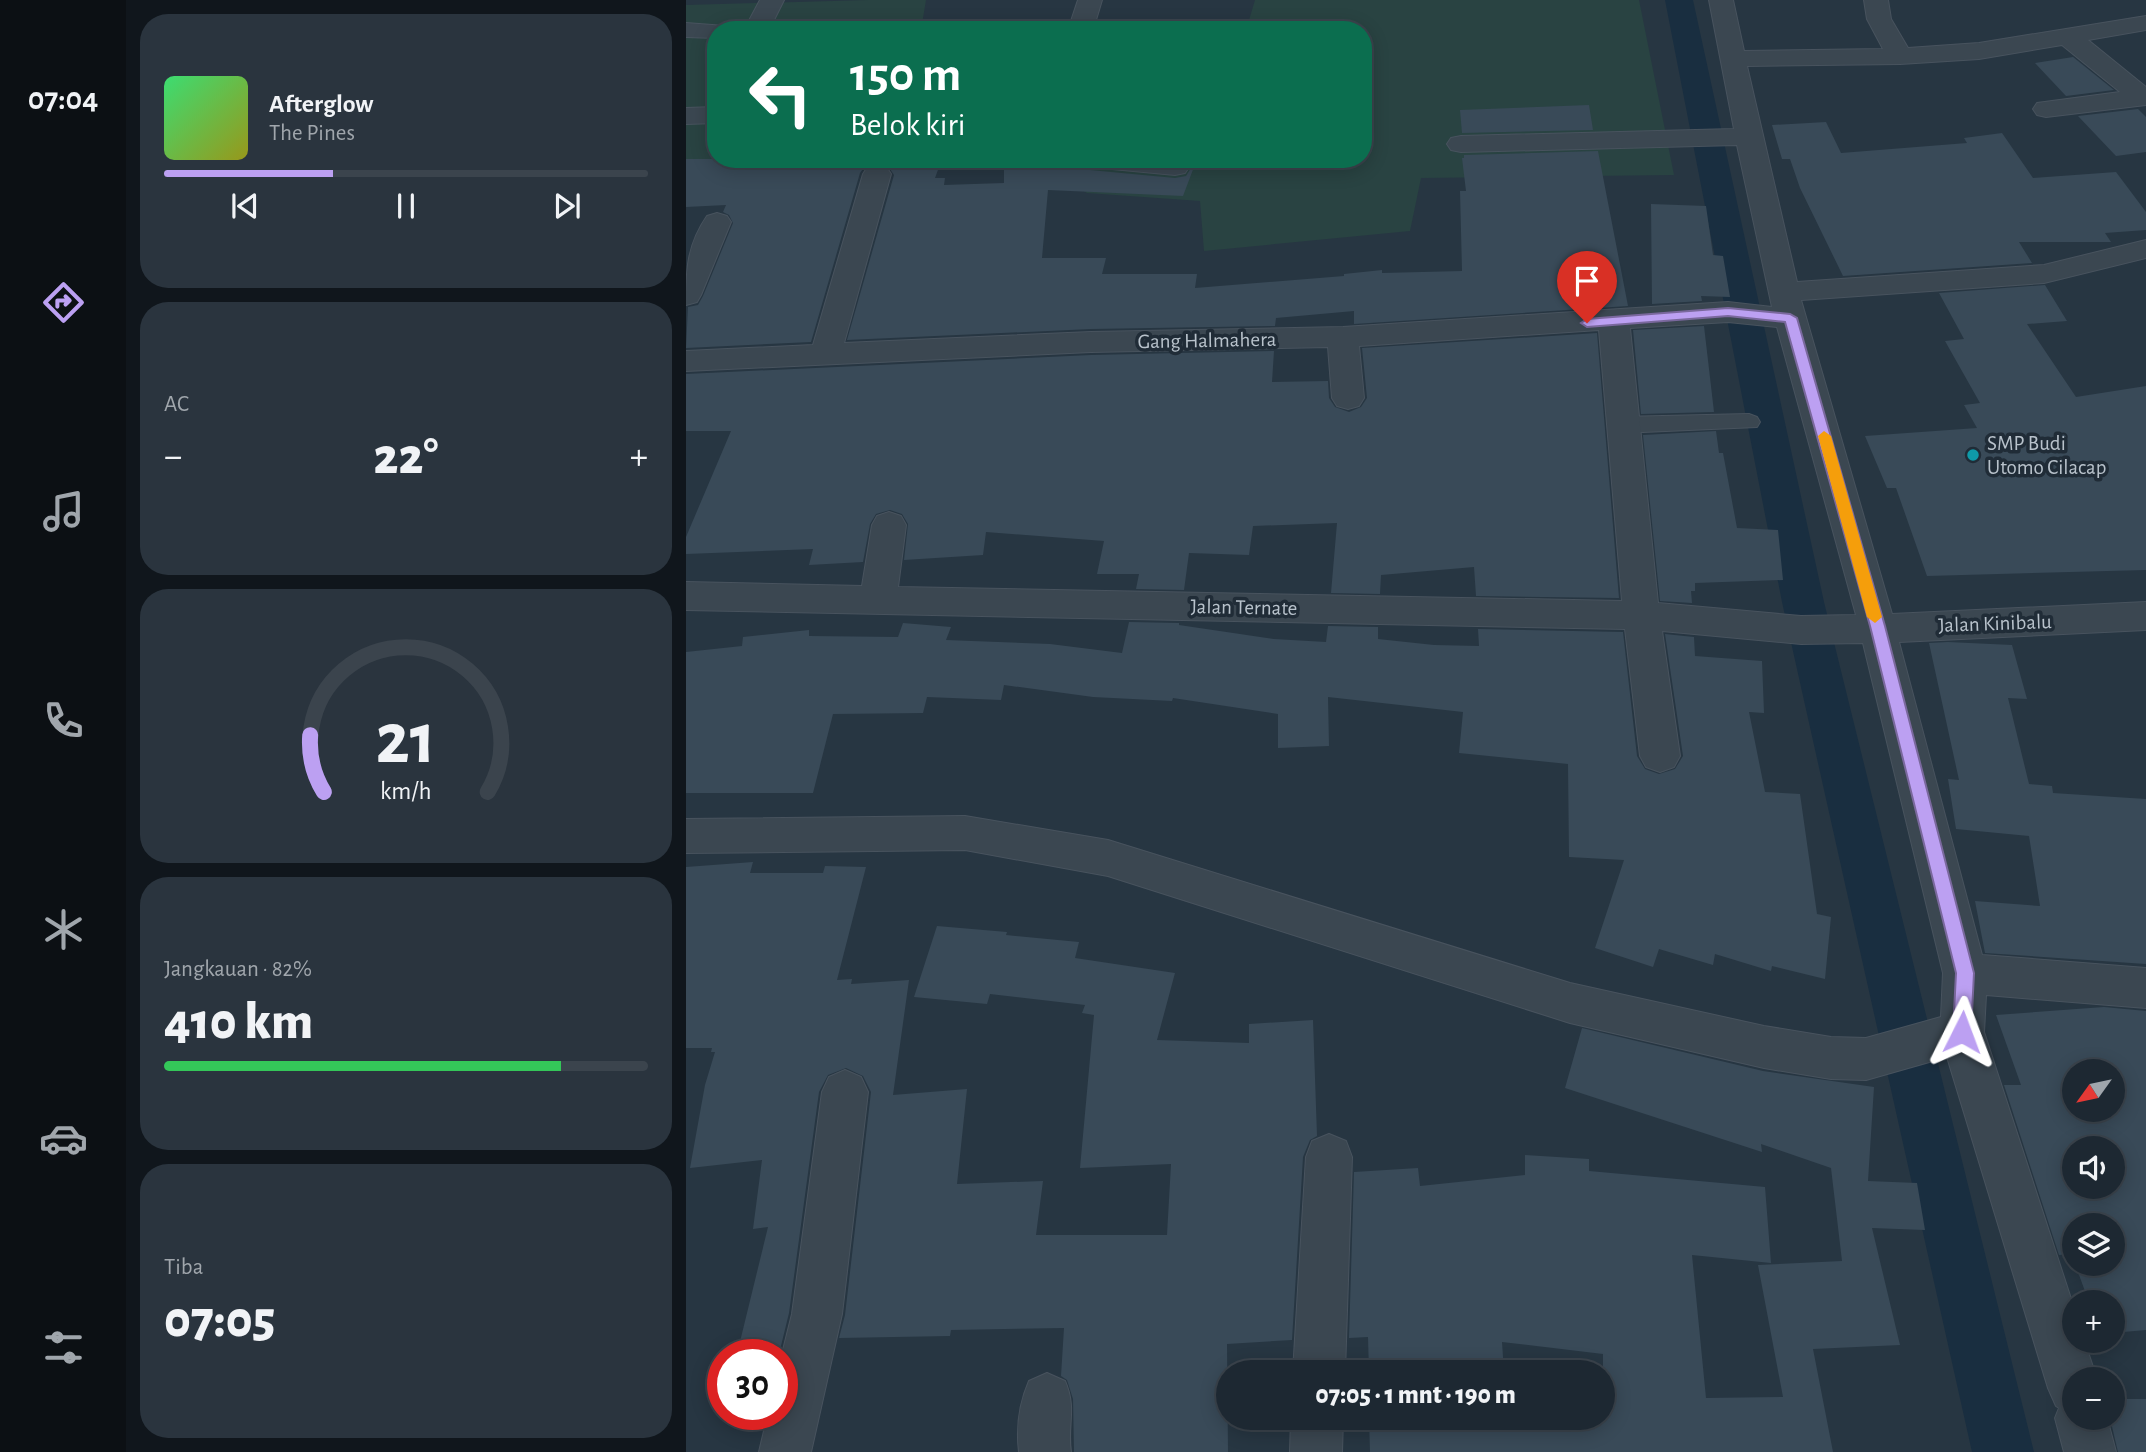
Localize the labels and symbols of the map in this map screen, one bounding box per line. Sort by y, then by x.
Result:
pin [1557,251,1617,323]
street label: Gang Halmahera [1138,329,1277,352]
place label: SMP Budi Utomo Cilacap [1987,433,2106,478]
marker: SMP Budi Utomo Cilacap [1965,447,1981,463]
street label: Jalan Ternate [1190,596,1298,619]
street label: Jalan Kinibalu [1938,611,2052,636]
position arrow [1925,995,1999,1069]
north arrow [2062,1059,2124,1122]
speed limit sign: 30 [707,1339,798,1430]

